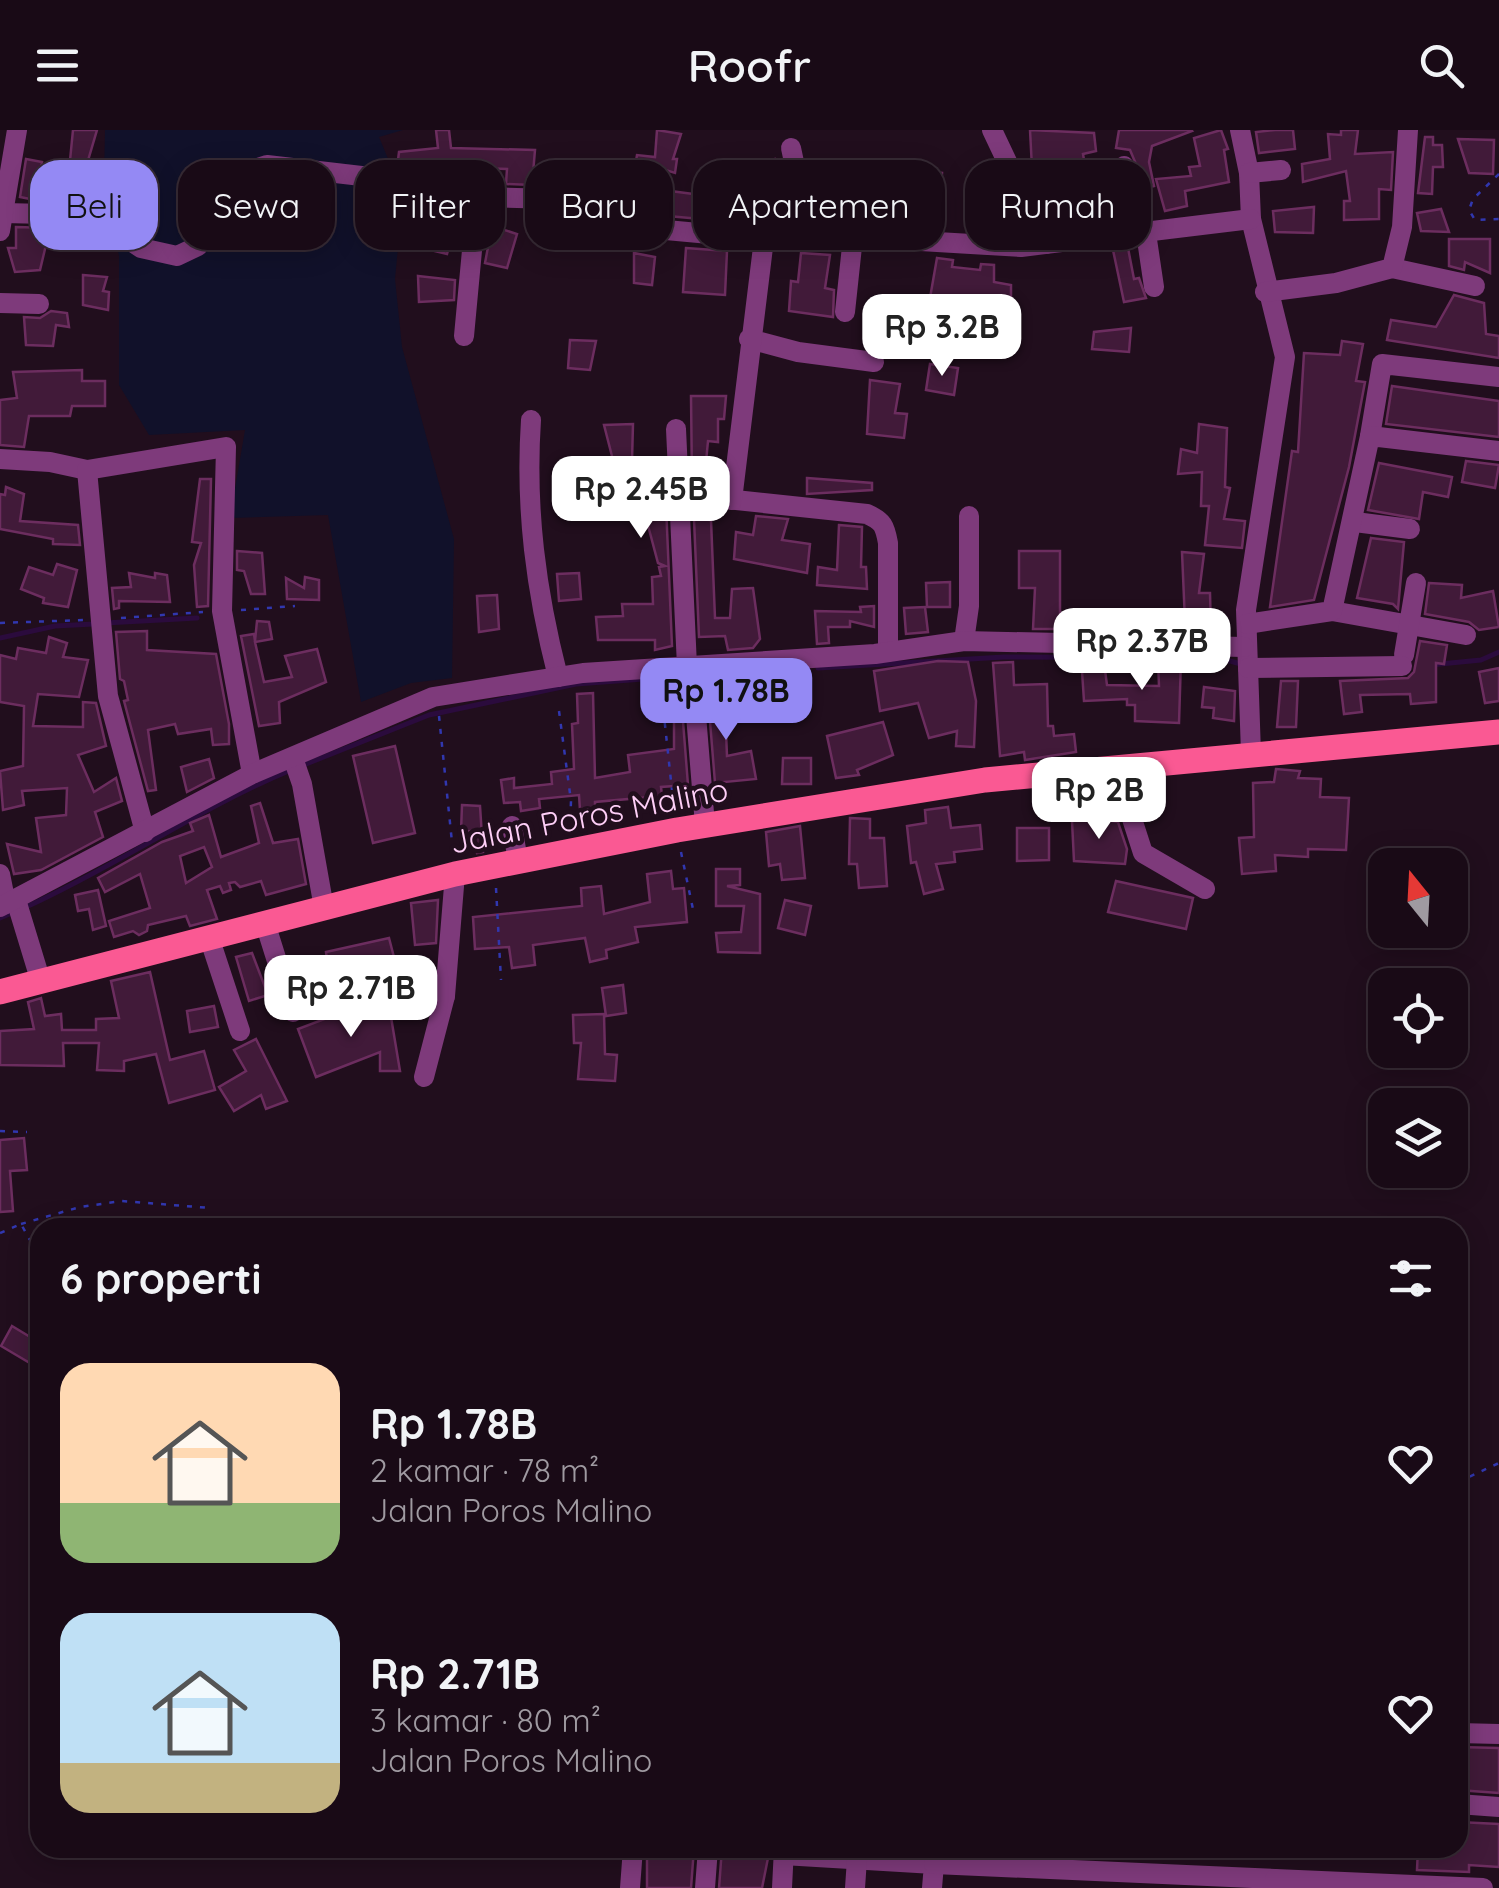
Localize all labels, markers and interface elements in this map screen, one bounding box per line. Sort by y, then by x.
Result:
text: Roofr [688,37,811,93]
icon: menu [30,38,85,93]
icon: search [1414,38,1469,93]
chip: Beli [30,160,158,250]
chip: Sewa [178,160,335,250]
chip: Filter [355,160,505,250]
chip: Baru [525,160,673,250]
chip: Apartemen [693,160,945,250]
chip: Rumah [965,160,1151,250]
pin: Rp 3.2B [850,294,1034,379]
text: Rp 3.2B [884,306,1000,346]
pin: Rp 2.45B [538,456,744,541]
text: Rp 2.45B [574,468,708,508]
pin: Rp 2.37B [1039,608,1245,693]
text: Rp 2.37B [1076,620,1208,660]
pin: Rp 1.78B [623,658,829,743]
text: Rp 1.78B [662,670,790,710]
pin: Rp 2B [1029,757,1169,842]
street label: Jalan Poros Malino [446,768,731,862]
text: Rp 2B [1054,769,1144,809]
north arrow [1368,848,1468,948]
map controls [1368,848,1468,1188]
pin: Rp 2.71B [248,955,454,1040]
text: Rp 2.71B [286,967,416,1007]
button: locate [1368,968,1468,1068]
button: layers [1368,1088,1468,1188]
icon: filters [1383,1251,1438,1306]
text: 6 properti [60,1252,261,1305]
text: Rp 1.78B [370,1397,537,1450]
icon: home [140,1403,260,1523]
icon: heart [1383,1436,1438,1491]
text: 2 kamar · 78 m² [370,1450,599,1490]
text: Jalan Poros Malino [370,1490,652,1530]
text: Rp 2.71B [370,1647,540,1700]
icon: home [140,1653,260,1773]
icon: heart [1383,1686,1438,1741]
text: 3 kamar · 80 m² [370,1700,601,1740]
text: Jalan Poros Malino [370,1740,652,1780]

